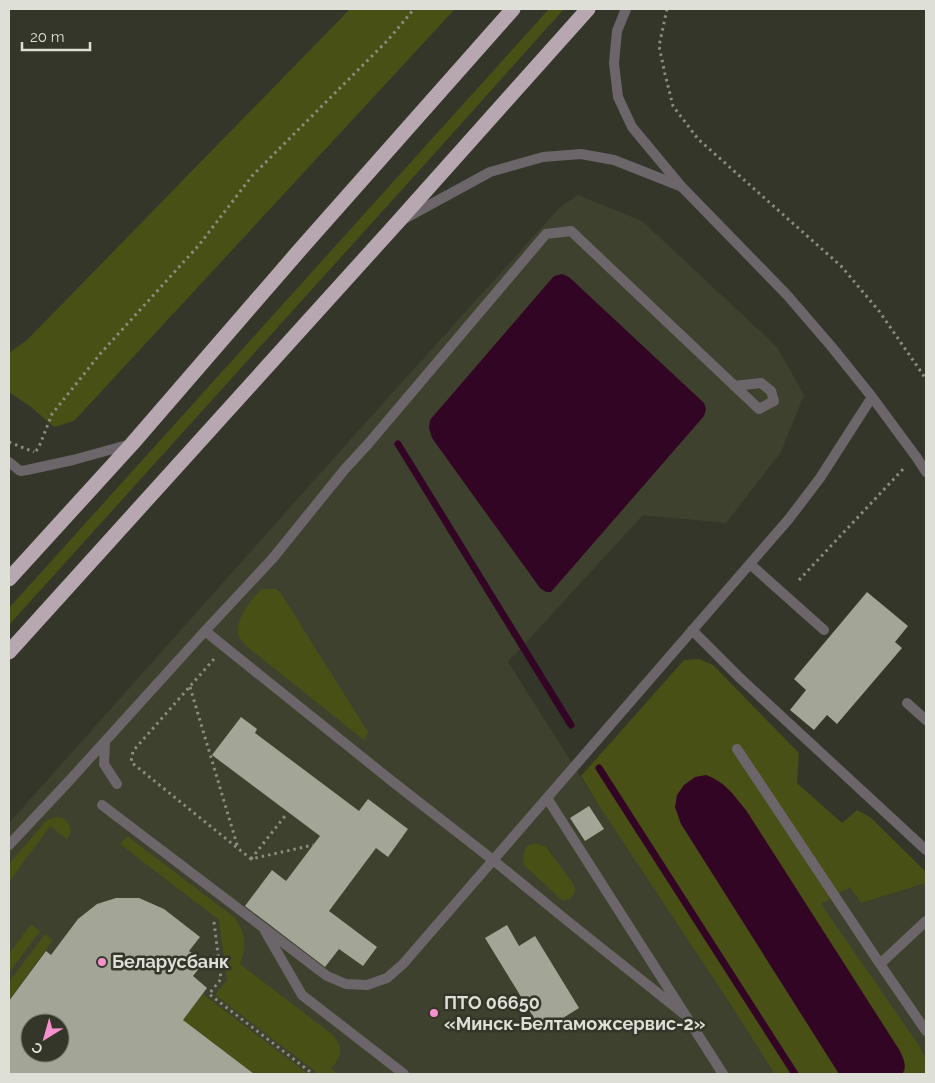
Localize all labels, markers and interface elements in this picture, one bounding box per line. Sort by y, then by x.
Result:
scale bar [22,20,90,52]
text: 20 m [30,28,65,46]
place label: Беларусбанк [112,951,229,972]
marker: Беларусбанк [96,956,108,968]
place label: ПТО 06650 «Минск-Белтаможсервис-2» [444,992,706,1034]
marker: ПТО 06650 «Минск-Белтаможсервис-2» [428,1007,440,1019]
north arrow [20,1013,70,1063]
text: С [28,1039,46,1058]

